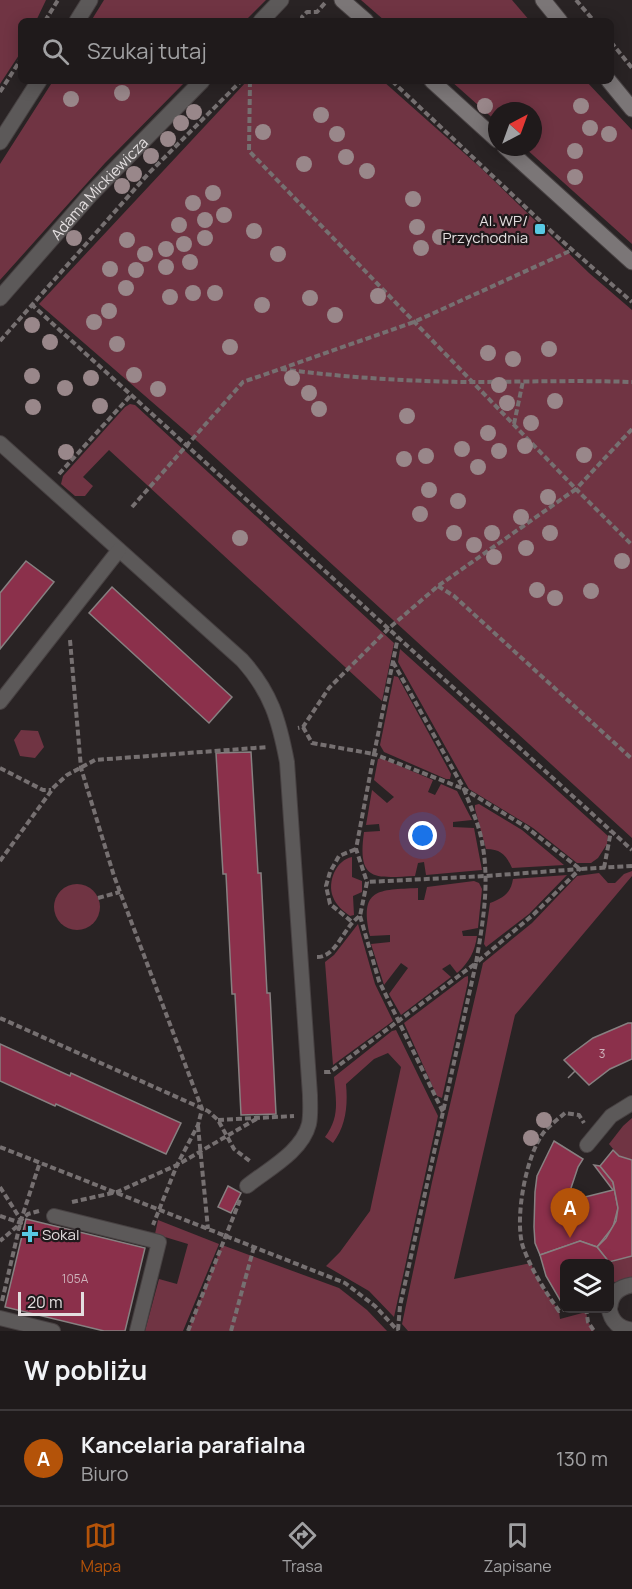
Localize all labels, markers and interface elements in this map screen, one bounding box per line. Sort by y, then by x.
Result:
search box [18,18,614,84]
icon: search [39,35,72,68]
text: Szukaj tutaj [87,36,207,66]
north arrow [488,102,542,156]
street label: Adama Mickiewicza [45,132,152,244]
place label: Al. WP/ Przychodnia [443,210,528,248]
marker: Al. WP/ Przychodnia [533,222,547,236]
your location [408,821,437,850]
house number: 3 [599,1045,605,1062]
pin: A [550,1188,590,1238]
place label: Sokal [42,1224,79,1245]
marker: Sokal [23,1227,37,1241]
map controls [560,1259,614,1313]
button: layers [560,1259,614,1313]
house number: 105A [62,1270,89,1287]
scale bar [18,1289,84,1316]
text: 20 m [27,1291,63,1313]
text: W pobliżu [24,1352,147,1388]
text: Kancelaria parafialna [81,1430,305,1460]
text: A [37,1445,50,1472]
text: 130 m [556,1445,608,1472]
text: Biuro [81,1460,129,1487]
tab: Mapa [80,1519,121,1577]
tab: Trasa [282,1519,323,1577]
tab: Zapisane [484,1519,552,1577]

